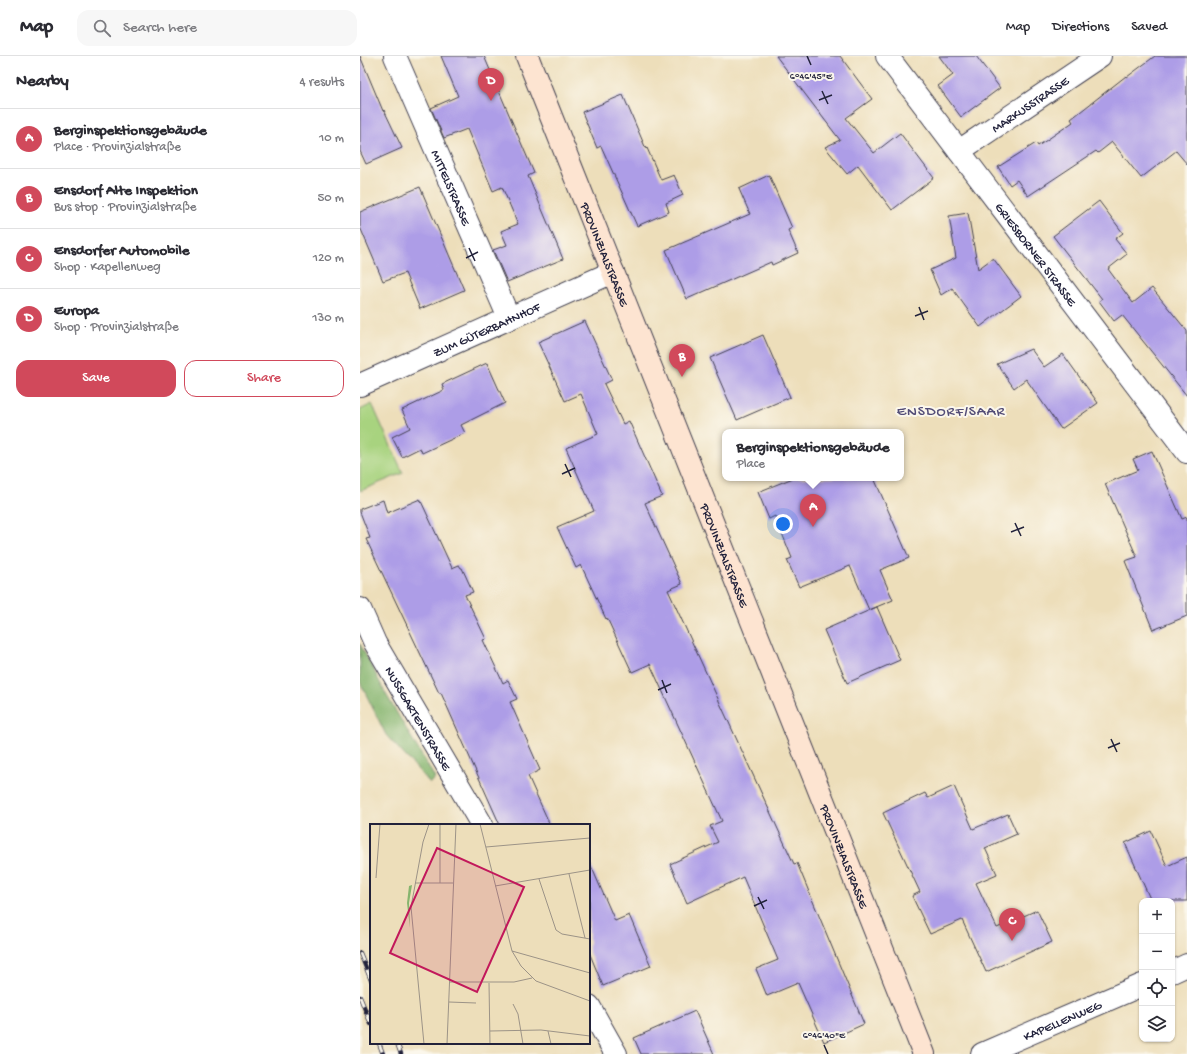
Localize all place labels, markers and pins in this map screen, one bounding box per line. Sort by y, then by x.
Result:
pin: D [478,68,504,101]
pin: B [669,344,695,377]
pin: A [800,494,826,527]
pin: C [999,908,1025,941]

